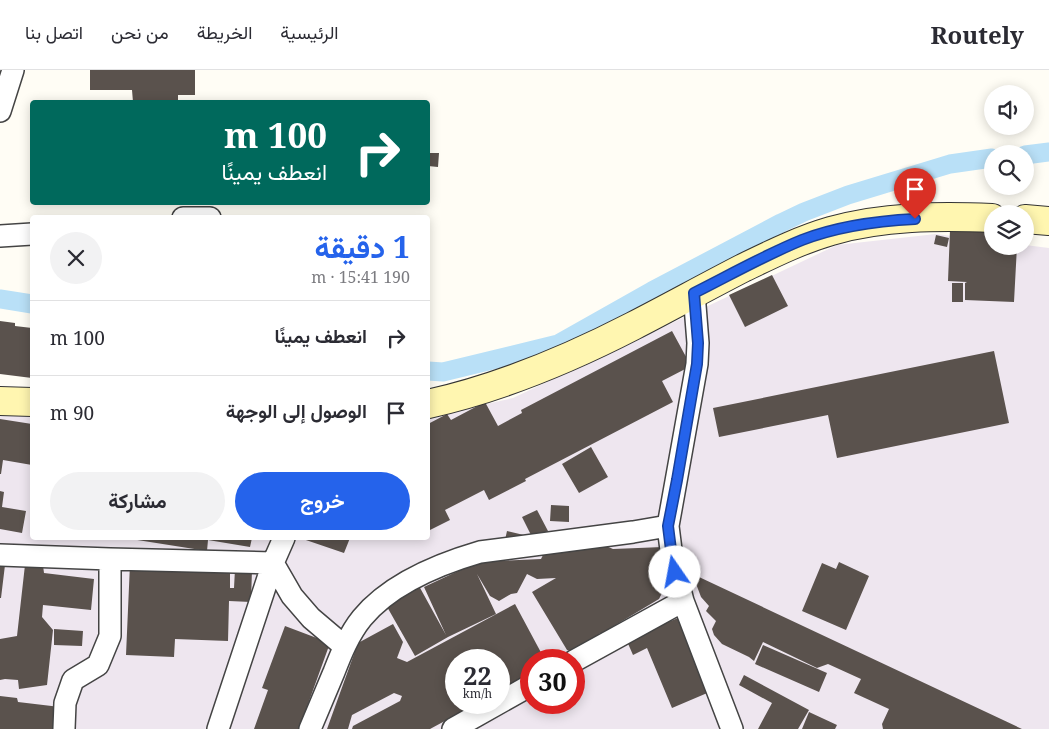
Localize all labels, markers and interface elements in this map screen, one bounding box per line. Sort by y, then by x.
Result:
text: Routely [930,18,1024,51]
text: اتصل بنا [25,20,83,44]
text: من نحن [111,20,169,44]
text: الخريطة [197,20,252,44]
text: الرئيسية [280,20,339,44]
map controls [984,85,1034,255]
button: sound [984,85,1034,135]
text: 100 m [224,111,327,158]
icon: right [345,120,410,185]
button: search [984,145,1034,195]
text: انعطف يمينًا [221,156,327,186]
pin [894,168,936,219]
icon: arrive [901,175,929,203]
button: layers [984,205,1034,255]
text: 1 دقيقة [315,226,410,267]
button: close [50,232,102,284]
text: 190 m · 15:41 [311,266,410,288]
text: انعطف يمينًا [274,323,367,349]
icon: right [382,324,410,352]
text: 100 m [50,325,105,351]
text: الوصول إلى الوجهة [226,398,367,424]
icon: arrive [382,399,410,427]
text: 90 m [50,400,94,426]
button: مشاركة [50,472,225,530]
button: خروج [235,472,410,530]
position arrow [648,545,700,597]
speed limit sign: 30 [520,649,585,714]
text: 22 [463,658,492,692]
text: km/h [463,685,492,702]

